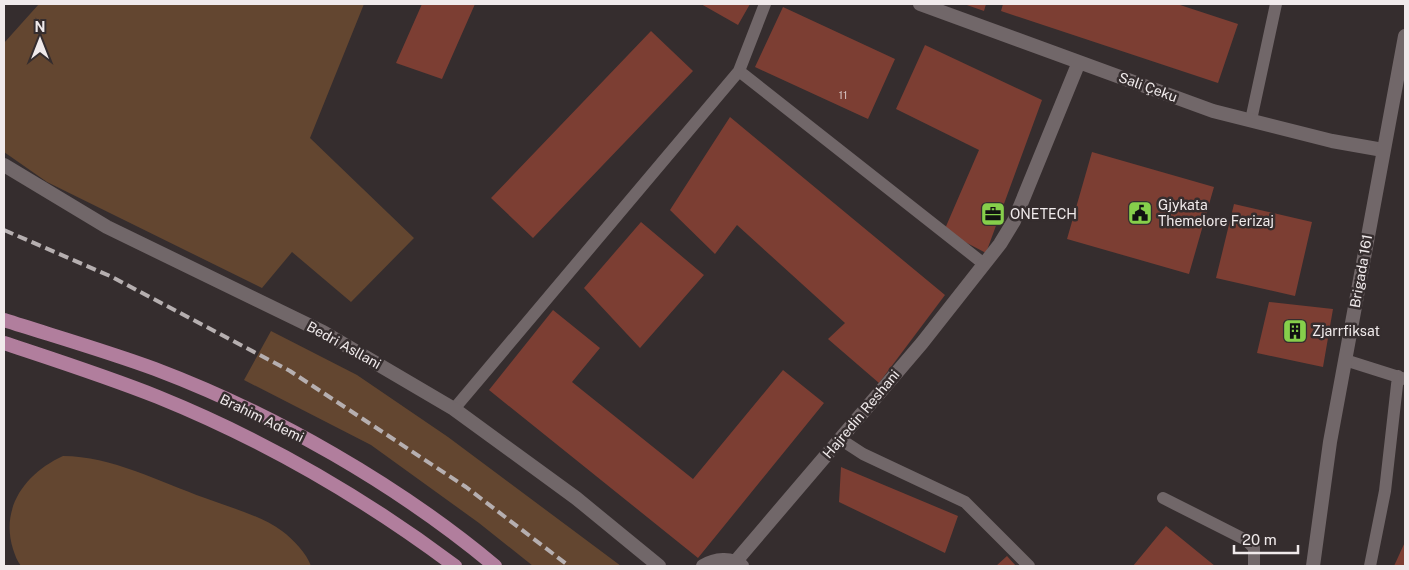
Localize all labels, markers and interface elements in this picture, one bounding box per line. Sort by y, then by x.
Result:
north arrow [15,15,65,65]
text: N [35,19,45,35]
street label: Sali Çeku [1116,69,1180,105]
house number: 11 [839,89,847,101]
place label: Gjykata Themelore Ferizaj [1158,197,1274,229]
public building icon: Gjykata Themelore Ferizaj [1127,200,1153,226]
office icon: ONETECH [980,201,1006,227]
place label: ONETECH [1010,206,1077,222]
street label: Brigada 161 [1347,233,1375,309]
street label: Bedri Asllani [304,318,384,372]
building icon: Zjarrfiksat [1282,318,1308,344]
place label: Zjarrfiksat [1312,323,1380,339]
street label: Hajredin Reshani [819,367,903,461]
street label: Brahim Ademi [218,391,306,445]
scale bar [1234,522,1298,554]
text: 20 m [1242,531,1277,548]

